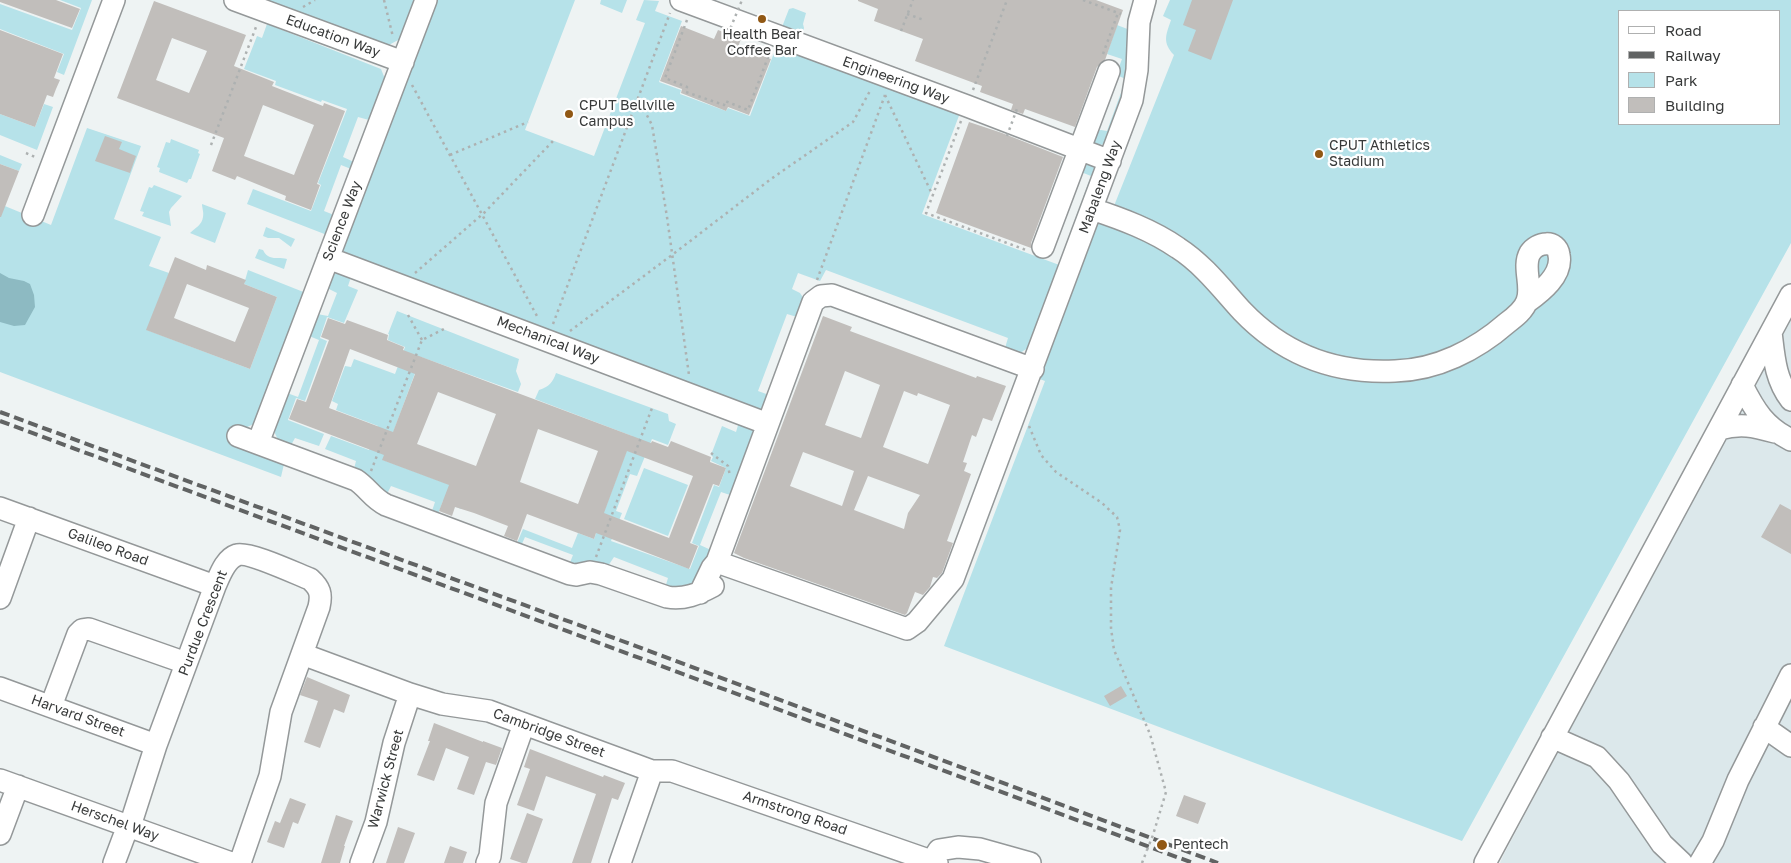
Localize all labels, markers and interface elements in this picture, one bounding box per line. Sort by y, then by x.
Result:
legend [1618,10,1781,125]
street label: Education Way [284,11,382,61]
marker: Health Bear Coffee Bar [756,13,768,25]
text: Road [1665,21,1702,39]
place label: Health Bear Coffee Bar [722,27,802,59]
text: Railway [1665,46,1721,64]
street label: Engineering Way [840,53,952,107]
text: Park [1665,71,1697,89]
text: Building [1665,96,1725,114]
place label: CPUT Bellville Campus [579,98,675,130]
marker: CPUT Bellville Campus [563,108,575,120]
street label: Mabaleng Way [1075,138,1125,236]
place label: CPUT Athletics Stadium [1329,138,1430,170]
marker: CPUT Athletics Stadium [1313,148,1325,160]
street label: Science Way [319,178,365,264]
street label: Mechanical Way [494,313,602,367]
street label: Galileo Road [65,525,151,569]
street label: Purdue Crescent [175,568,231,678]
street label: Harvard Street [29,691,127,741]
street label: Cambridge Street [491,705,607,761]
street label: Warwick Street [365,728,407,830]
street label: Armstrong Road [741,787,849,839]
street label: Herschel Way [69,797,161,845]
place label: Pentech [1173,837,1229,853]
marker: Pentech [1155,838,1169,852]

